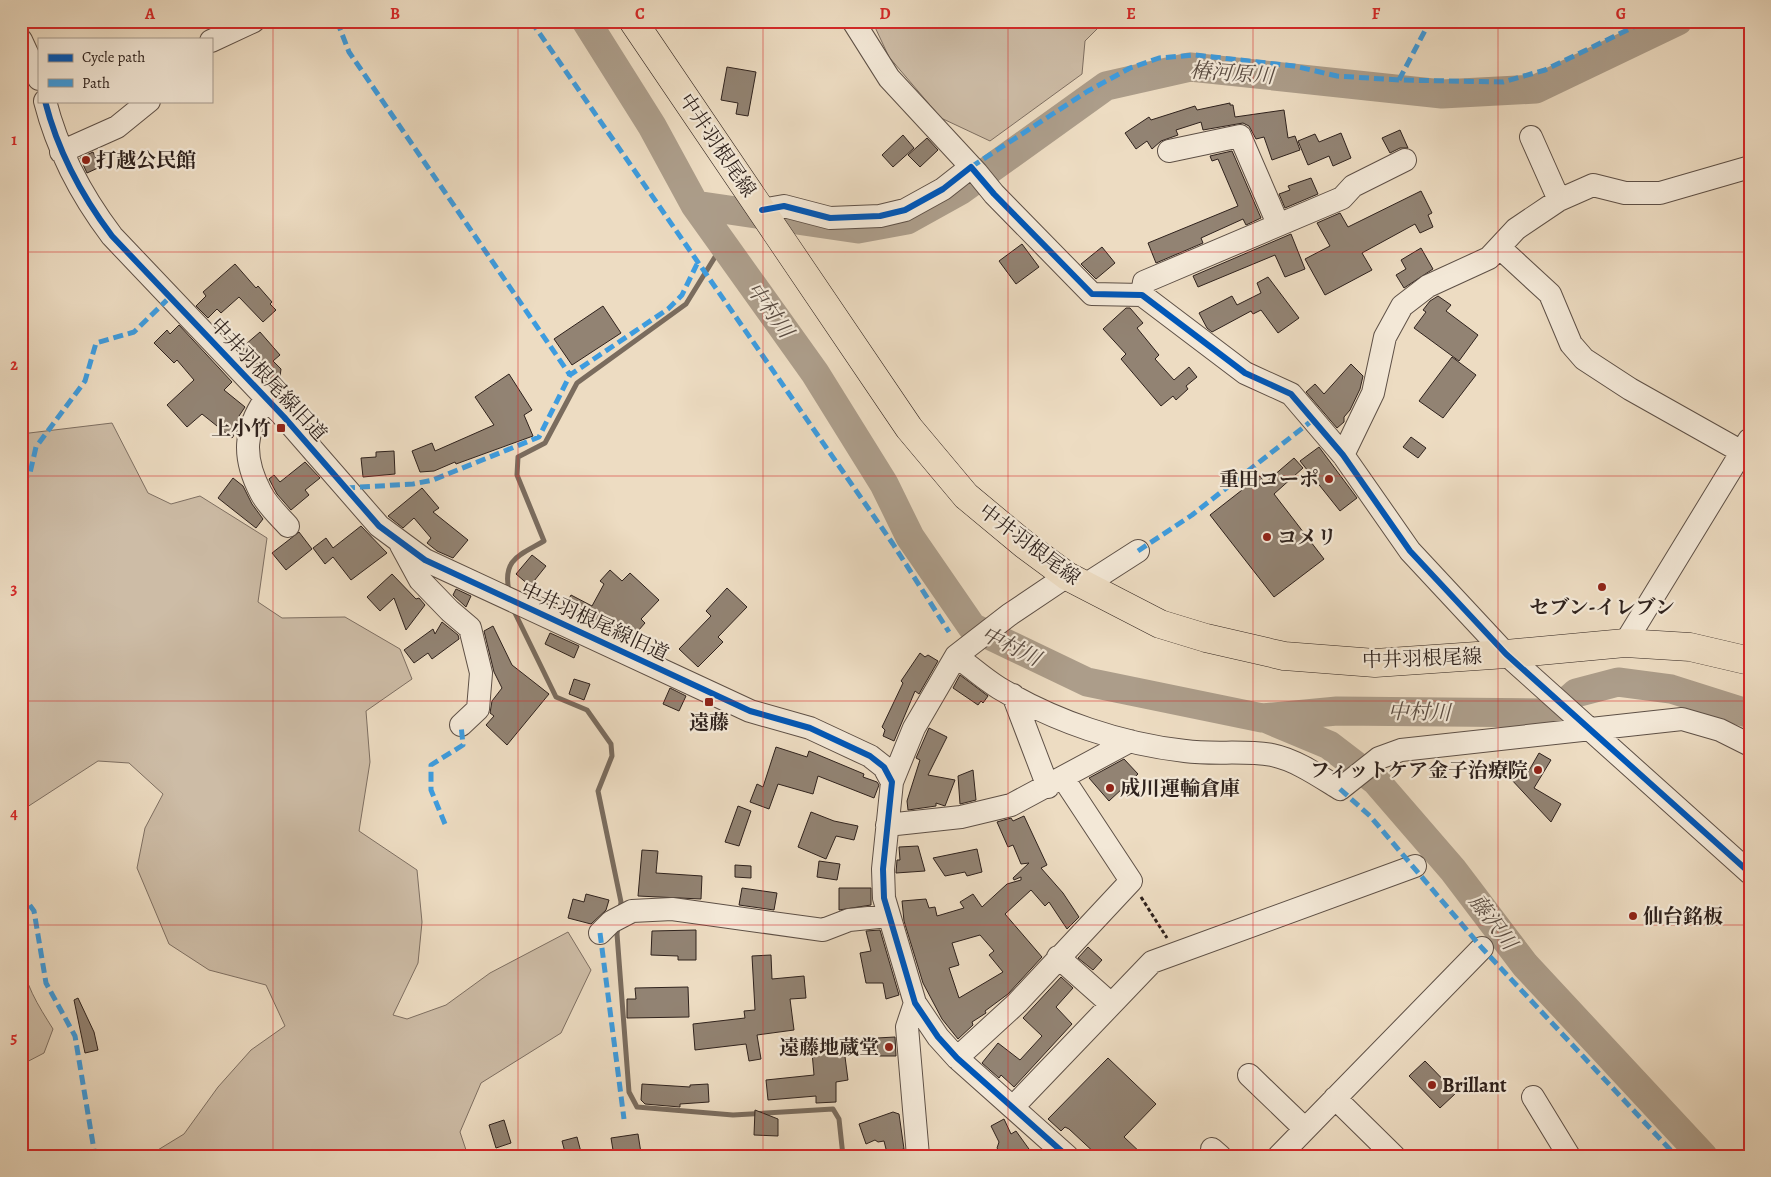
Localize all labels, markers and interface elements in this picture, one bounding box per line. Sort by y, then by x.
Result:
text: A [144,3,156,25]
text: B [390,3,400,25]
text: C [635,3,645,25]
text: D [879,3,891,25]
text: E [1126,3,1136,25]
text: F [1372,3,1381,25]
text: G [1616,3,1626,25]
legend [38,38,212,102]
text: Cycle path [82,47,145,67]
water label: 椿河原川 [1189,56,1277,90]
text: Path [82,73,110,93]
street label: 中井羽根尾線 [673,88,762,203]
text: 1 [11,129,17,151]
place label: 打越公民館 [96,147,196,174]
marker: 打越公民館 [80,154,92,166]
water label: 中村川 [740,276,801,345]
street label: 中井羽根尾線旧道 [204,312,333,447]
text: 2 [10,354,18,376]
place label: 上小竹 [211,415,271,442]
marker: 上小竹 [275,422,287,434]
place label: 重田コーポ [1219,466,1319,493]
marker: 重田コーポ [1323,473,1335,485]
street label: 中井羽根尾線 [974,498,1086,591]
place label: コメリ [1277,524,1337,551]
marker: コメリ [1261,531,1273,543]
street label: 中井羽根尾線旧道 [517,575,673,667]
text: 3 [11,578,18,600]
marker: セブン-イレブン [1596,581,1608,593]
place label: セブン-イレブン [1529,594,1675,621]
water label: 中村川 [977,620,1047,673]
street label: 中井羽根尾線 [1362,643,1482,674]
marker: 遠藤 [703,696,715,708]
water label: 中村川 [1387,697,1453,727]
place label: 遠藤 [689,709,729,736]
place label: フィットケア金子治療院 [1310,757,1528,784]
marker: フィットケア金子治療院 [1532,764,1544,776]
place label: 成川運輸倉庫 [1120,775,1240,802]
marker: 成川運輸倉庫 [1104,782,1116,794]
text: 4 [10,803,18,825]
water label: 藤沢川 [1463,888,1524,957]
place label: 仙台銘板 [1643,903,1723,930]
marker: 仙台銘板 [1627,910,1639,922]
text: 5 [11,1027,18,1049]
place label: 遠藤地蔵堂 [779,1034,879,1061]
marker: 遠藤地蔵堂 [883,1041,895,1053]
place label: Brillant [1442,1072,1507,1099]
marker: Brillant [1426,1079,1438,1091]

